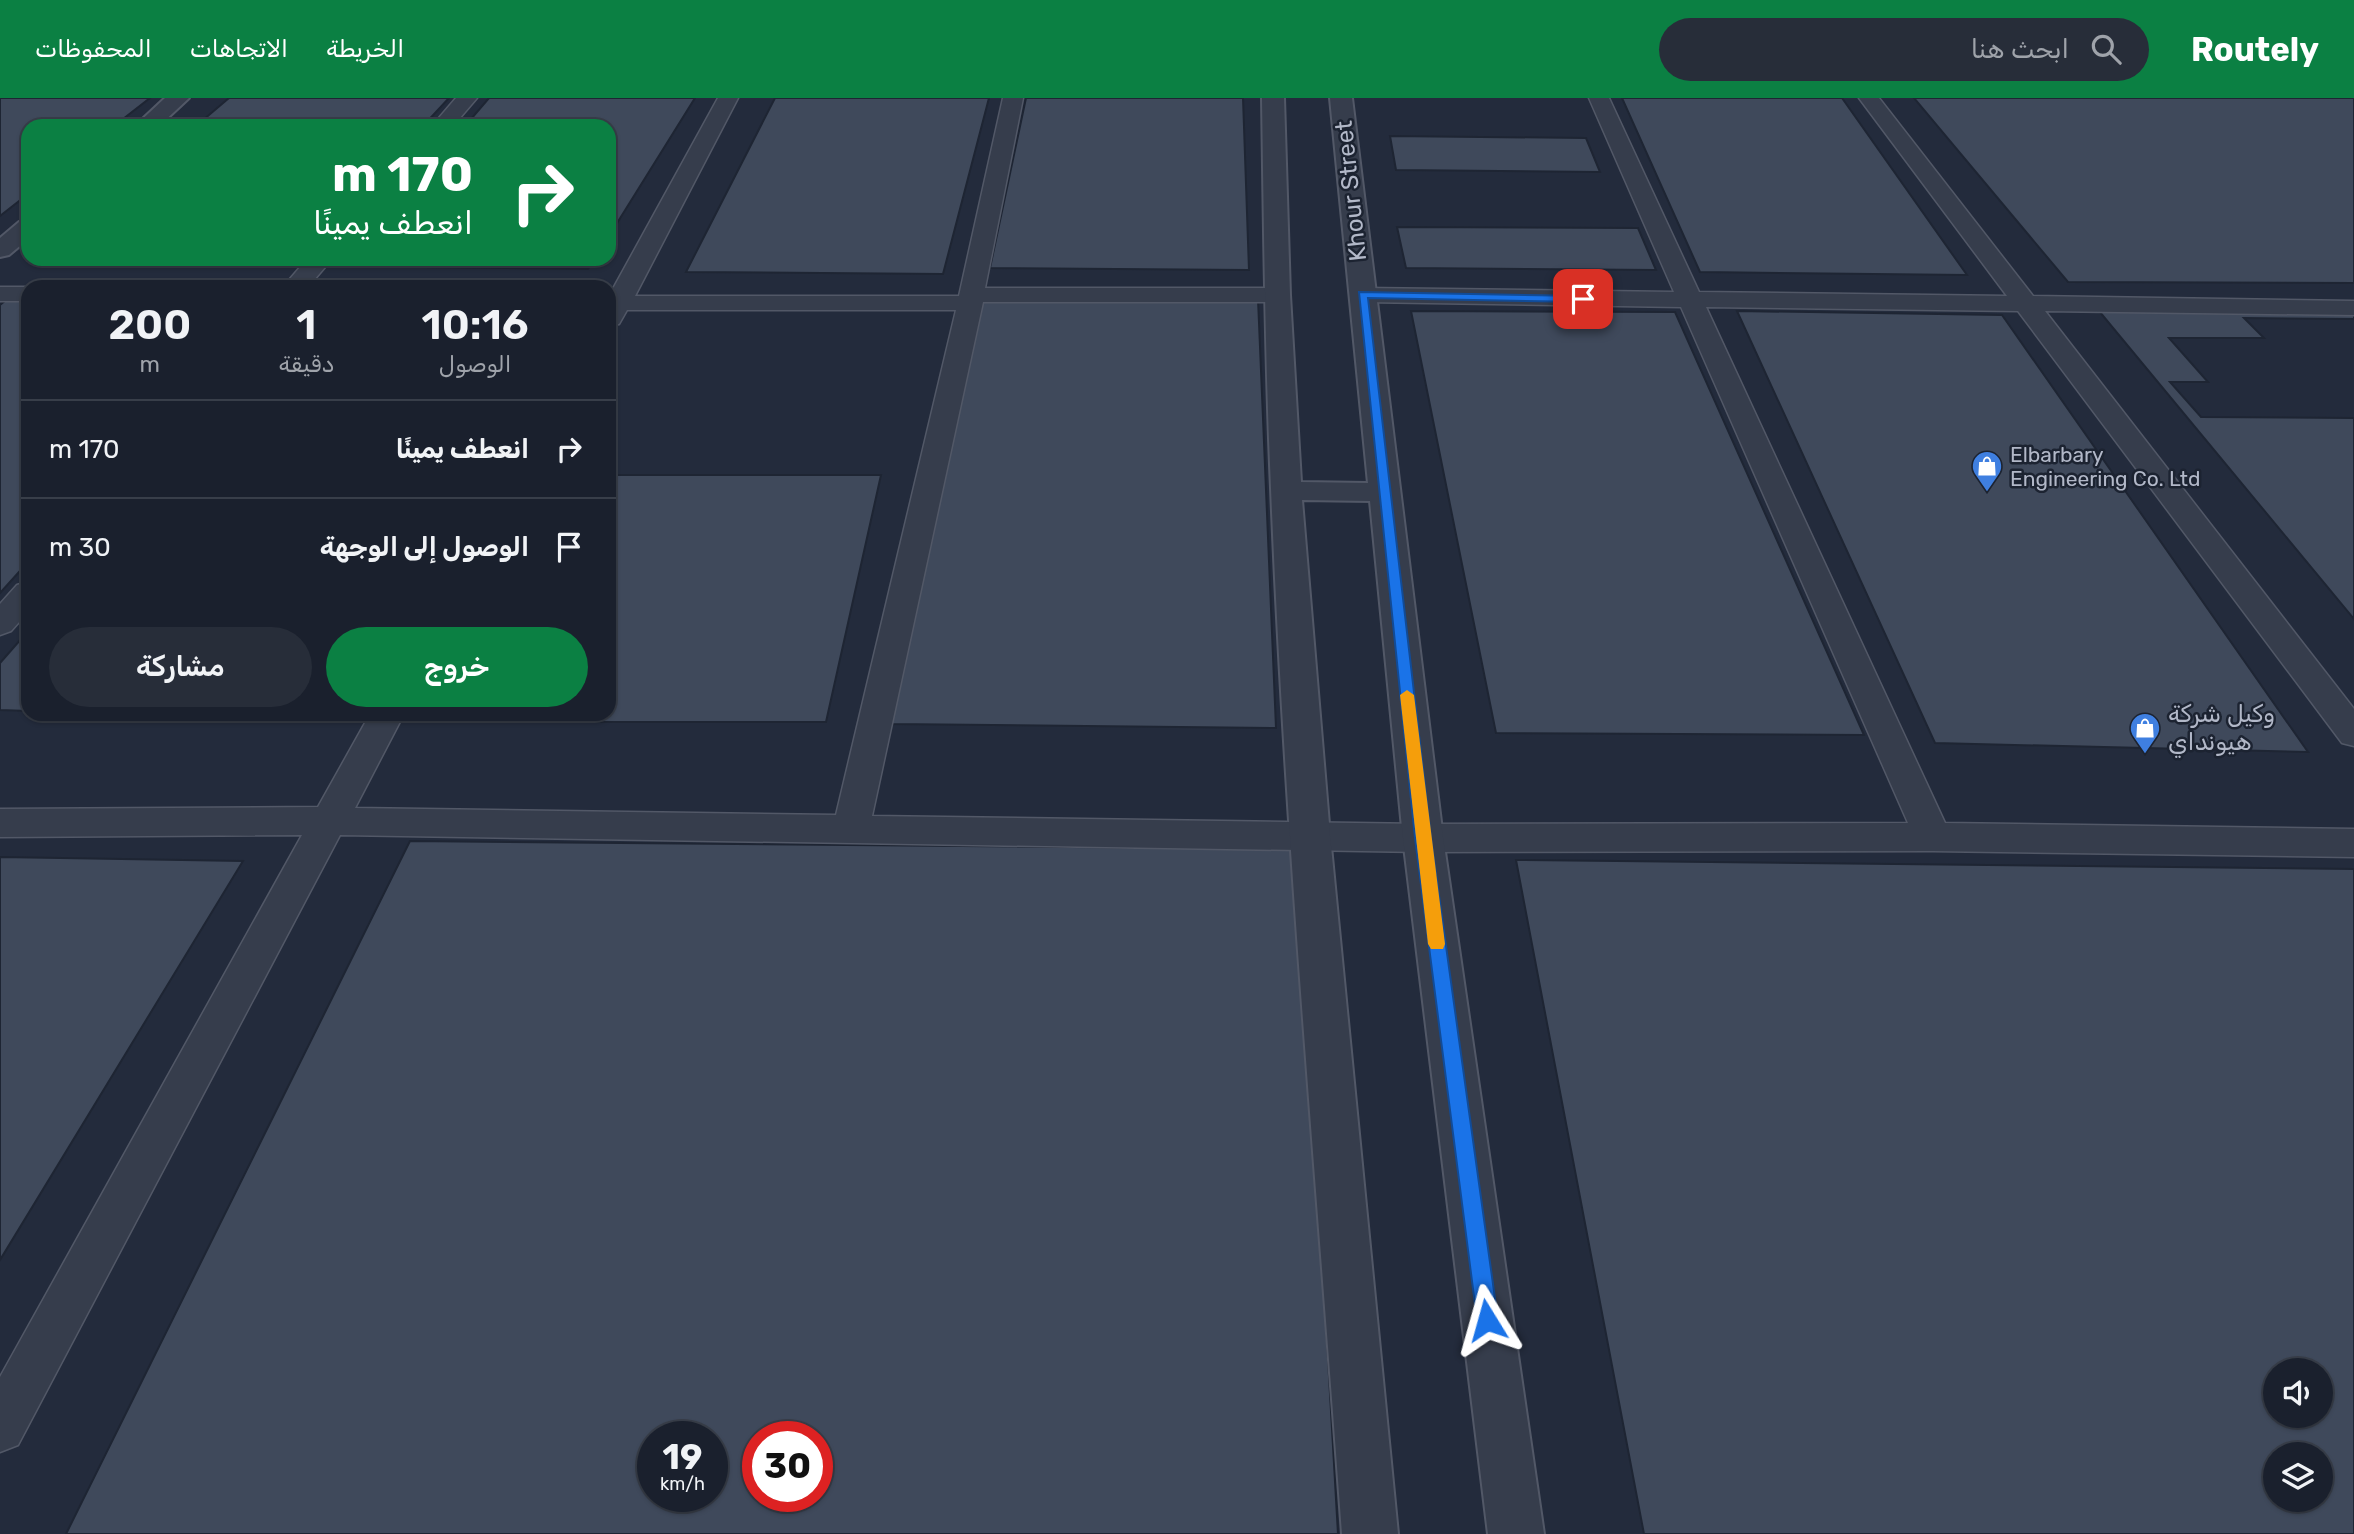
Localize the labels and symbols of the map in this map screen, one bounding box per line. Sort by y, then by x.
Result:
street label: Khour Street [1330,119,1372,263]
pin [1553,269,1613,329]
place label: Elbarbary Engineering Co. Ltd [2010,442,2201,491]
shop icon: Elbarbary Engineering Co. Ltd [1970,449,2004,493]
place label: وكيل شركة هيونداي [2168,700,2275,759]
shop icon: وكيل شركة هيونداي [2128,711,2162,755]
position arrow [1450,1283,1524,1357]
speed limit sign: 30 [742,1421,833,1512]

